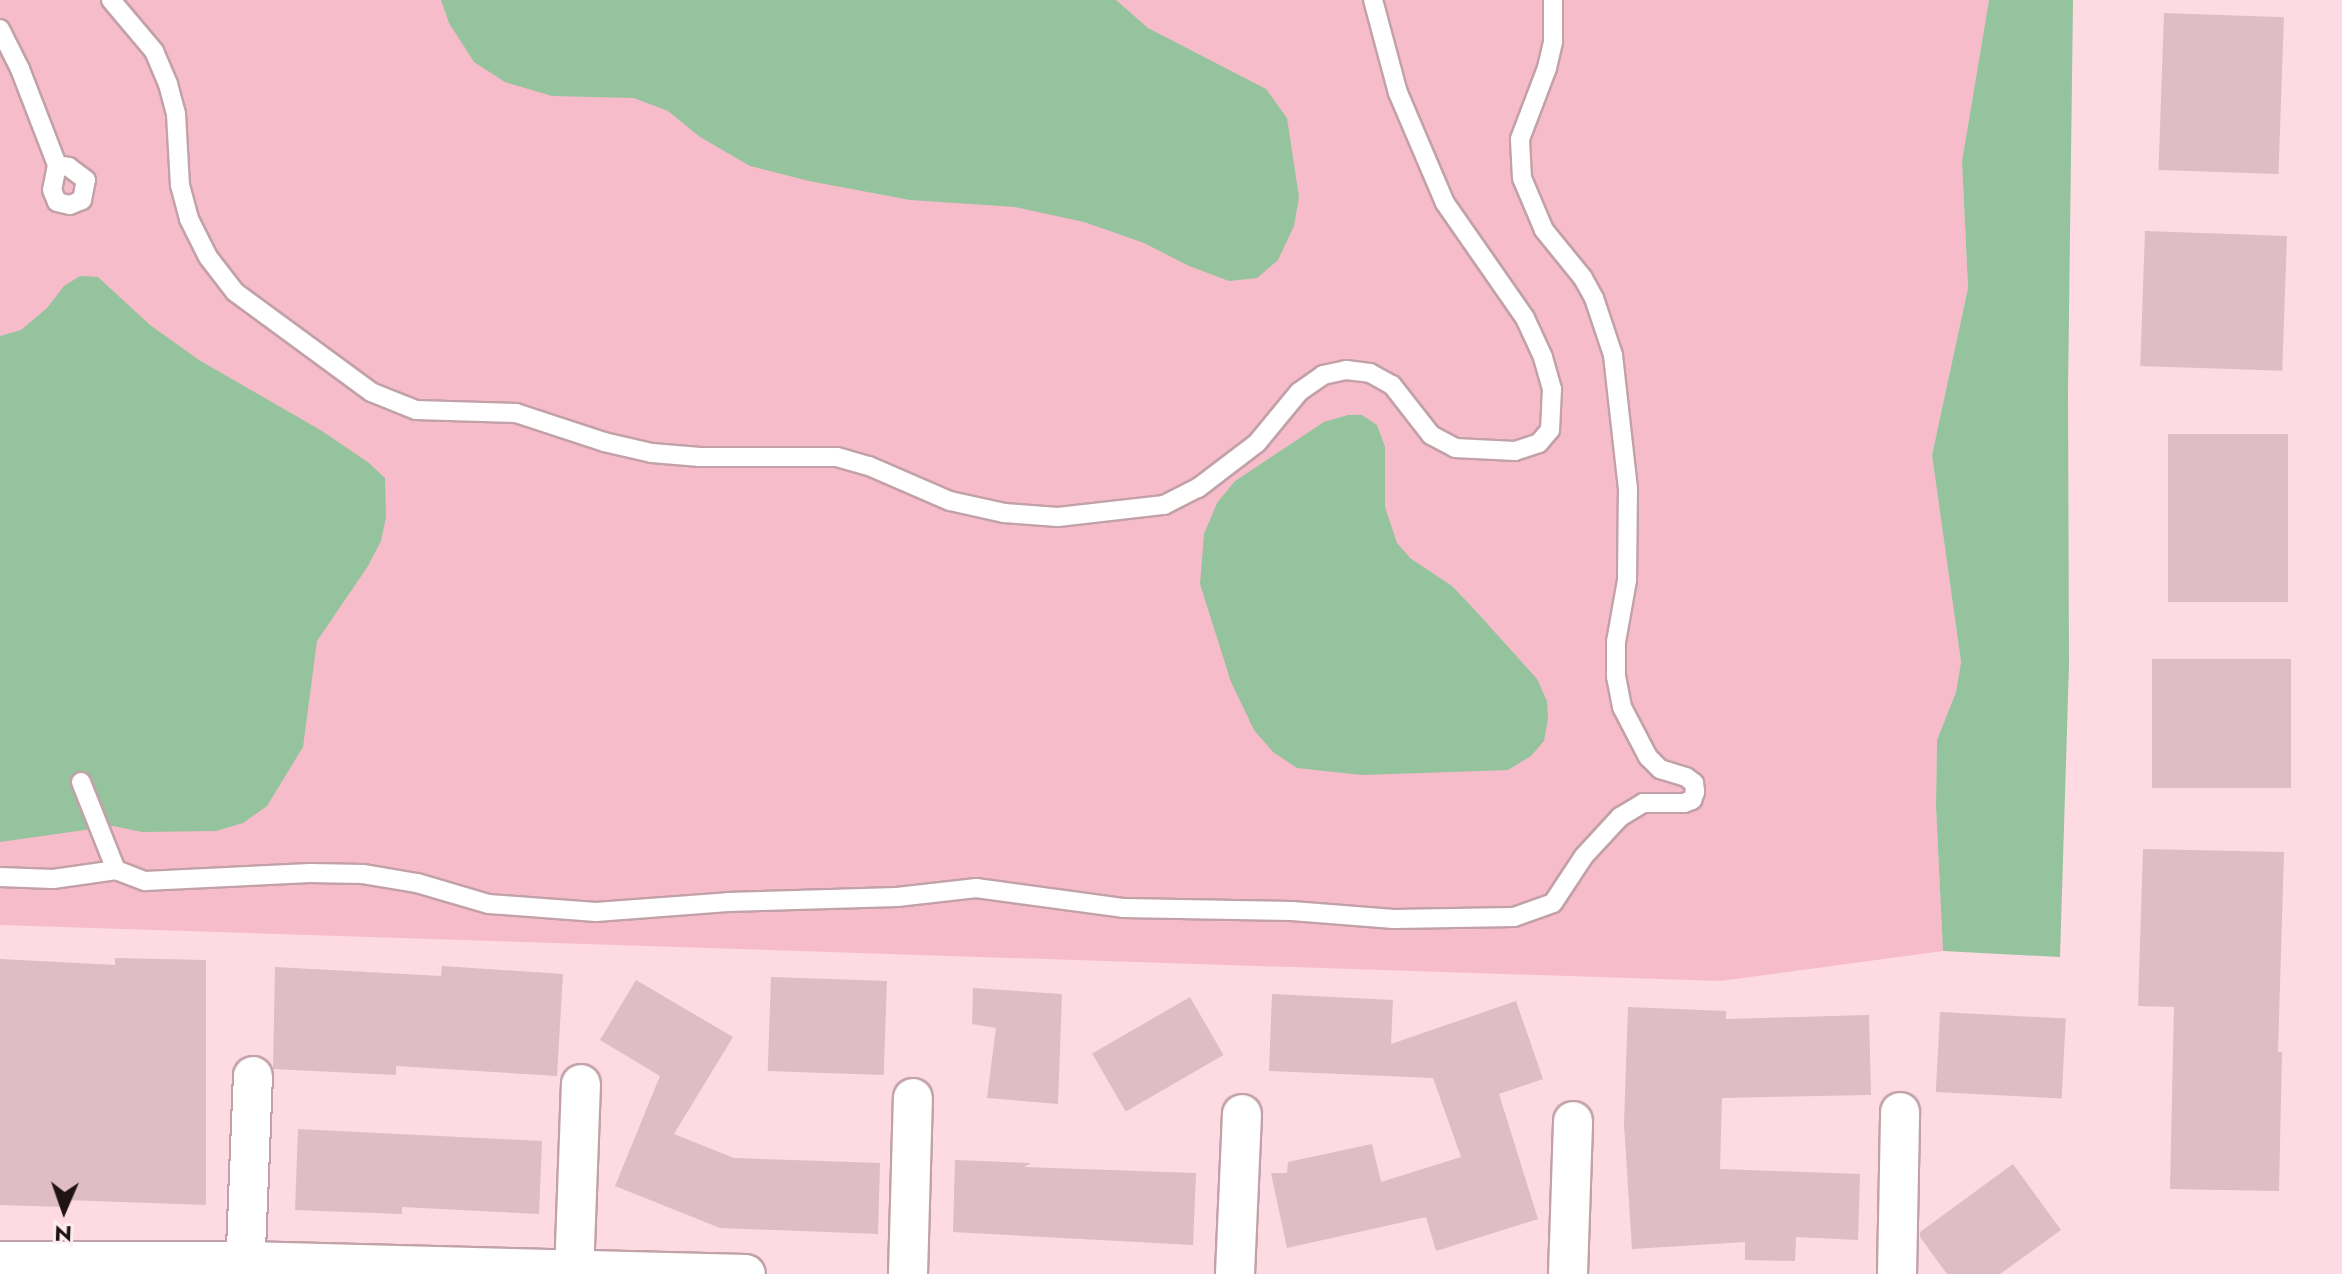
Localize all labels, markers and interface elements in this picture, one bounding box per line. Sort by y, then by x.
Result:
north arrow [24,1170,104,1250]
text: N [54,1218,72,1250]

